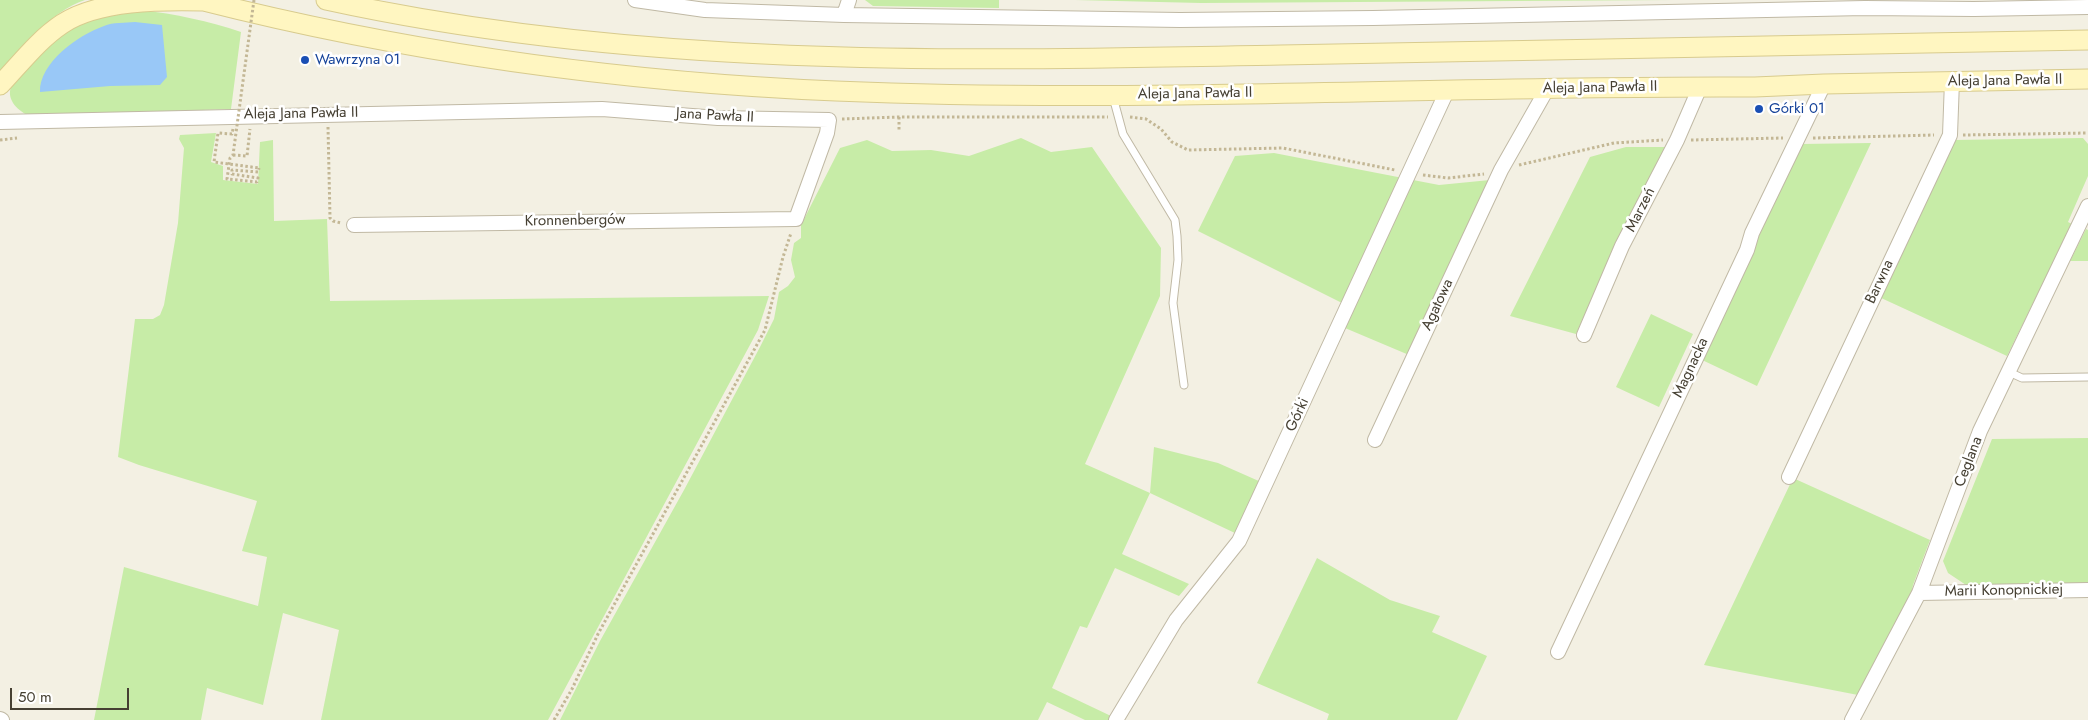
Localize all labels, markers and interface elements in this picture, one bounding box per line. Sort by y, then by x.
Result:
place label: Wawrzyna 01 [315,51,400,69]
marker: Wawrzyna 01 [299,54,311,66]
street label: Aleja Jana Pawła II [1948,71,2062,91]
street label: Aleja Jana Pawła II [1543,78,1657,98]
street label: Aleja Jana Pawła II [1138,84,1252,104]
place label: Górki 01 [1769,100,1825,118]
marker: Górki 01 [1753,103,1765,115]
street label: Aleja Jana Pawła II [244,104,358,124]
street label: Jana Pawła II [676,105,754,127]
street label: Marzeń [1622,185,1660,235]
street label: Kronnenbergów [524,211,626,231]
street label: Barwna [1862,257,1898,307]
street label: Agatowa [1418,276,1458,334]
street label: Magnacka [1669,335,1713,401]
street label: Górki [1282,395,1314,435]
street label: Ceglana [1951,434,1987,490]
street label: Marii Konopnickiej [1945,581,2063,601]
scale bar [12,678,131,710]
text: 50 m [18,686,52,708]

